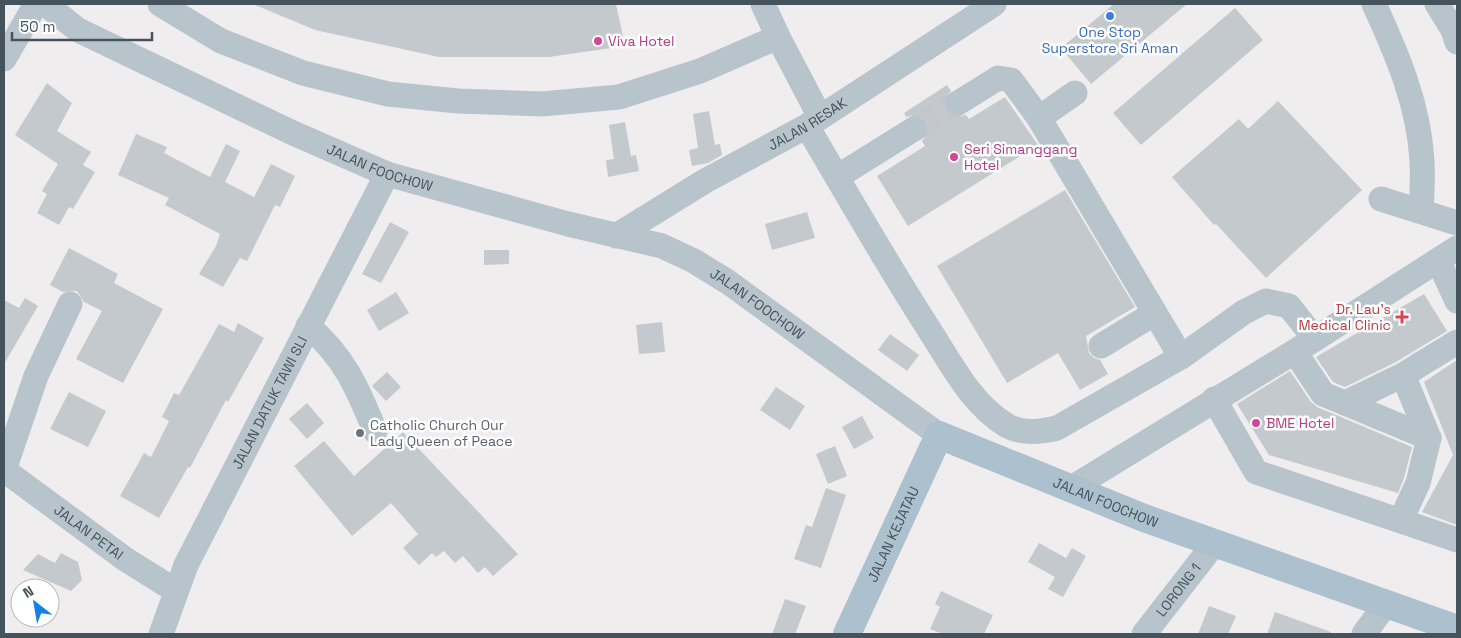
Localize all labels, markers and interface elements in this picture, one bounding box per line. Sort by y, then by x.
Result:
scale bar [12,10,152,42]
marker: One Stop Superstore Sri Aman [1104,10,1116,22]
text: 50 m [20,17,55,36]
place label: One Stop Superstore Sri Aman [1042,23,1178,57]
place label: Viva Hotel [608,32,675,50]
marker: Viva Hotel [592,35,604,47]
street label: JALAN RESAK [765,93,851,154]
street label: JALAN FOOCHOW [324,140,435,195]
place label: Seri Simanggang Hotel [964,140,1077,174]
marker: Seri Simanggang Hotel [948,151,960,163]
street label: JALAN FOOCHOW [707,264,808,344]
place label: Dr. Lau's Medical Clinic [1298,300,1391,334]
marker: Dr. Lau's Medical Clinic [1395,310,1409,324]
street label: JALAN DATUK TAWI SLI [228,333,311,472]
place label: BME Hotel [1266,414,1334,432]
place label: Catholic Church Our Lady Queen of Peace [370,416,513,450]
marker: BME Hotel [1250,417,1262,429]
marker: Catholic Church Our Lady Queen of Peace [354,427,366,439]
street label: JALAN FOOCHOW [1050,473,1161,531]
street label: JALAN KEJATAU [863,483,923,585]
street label: JALAN PETAI [50,501,127,564]
street label: LORONG 1 [1152,559,1205,620]
north arrow [10,578,60,628]
text: N [20,582,37,602]

